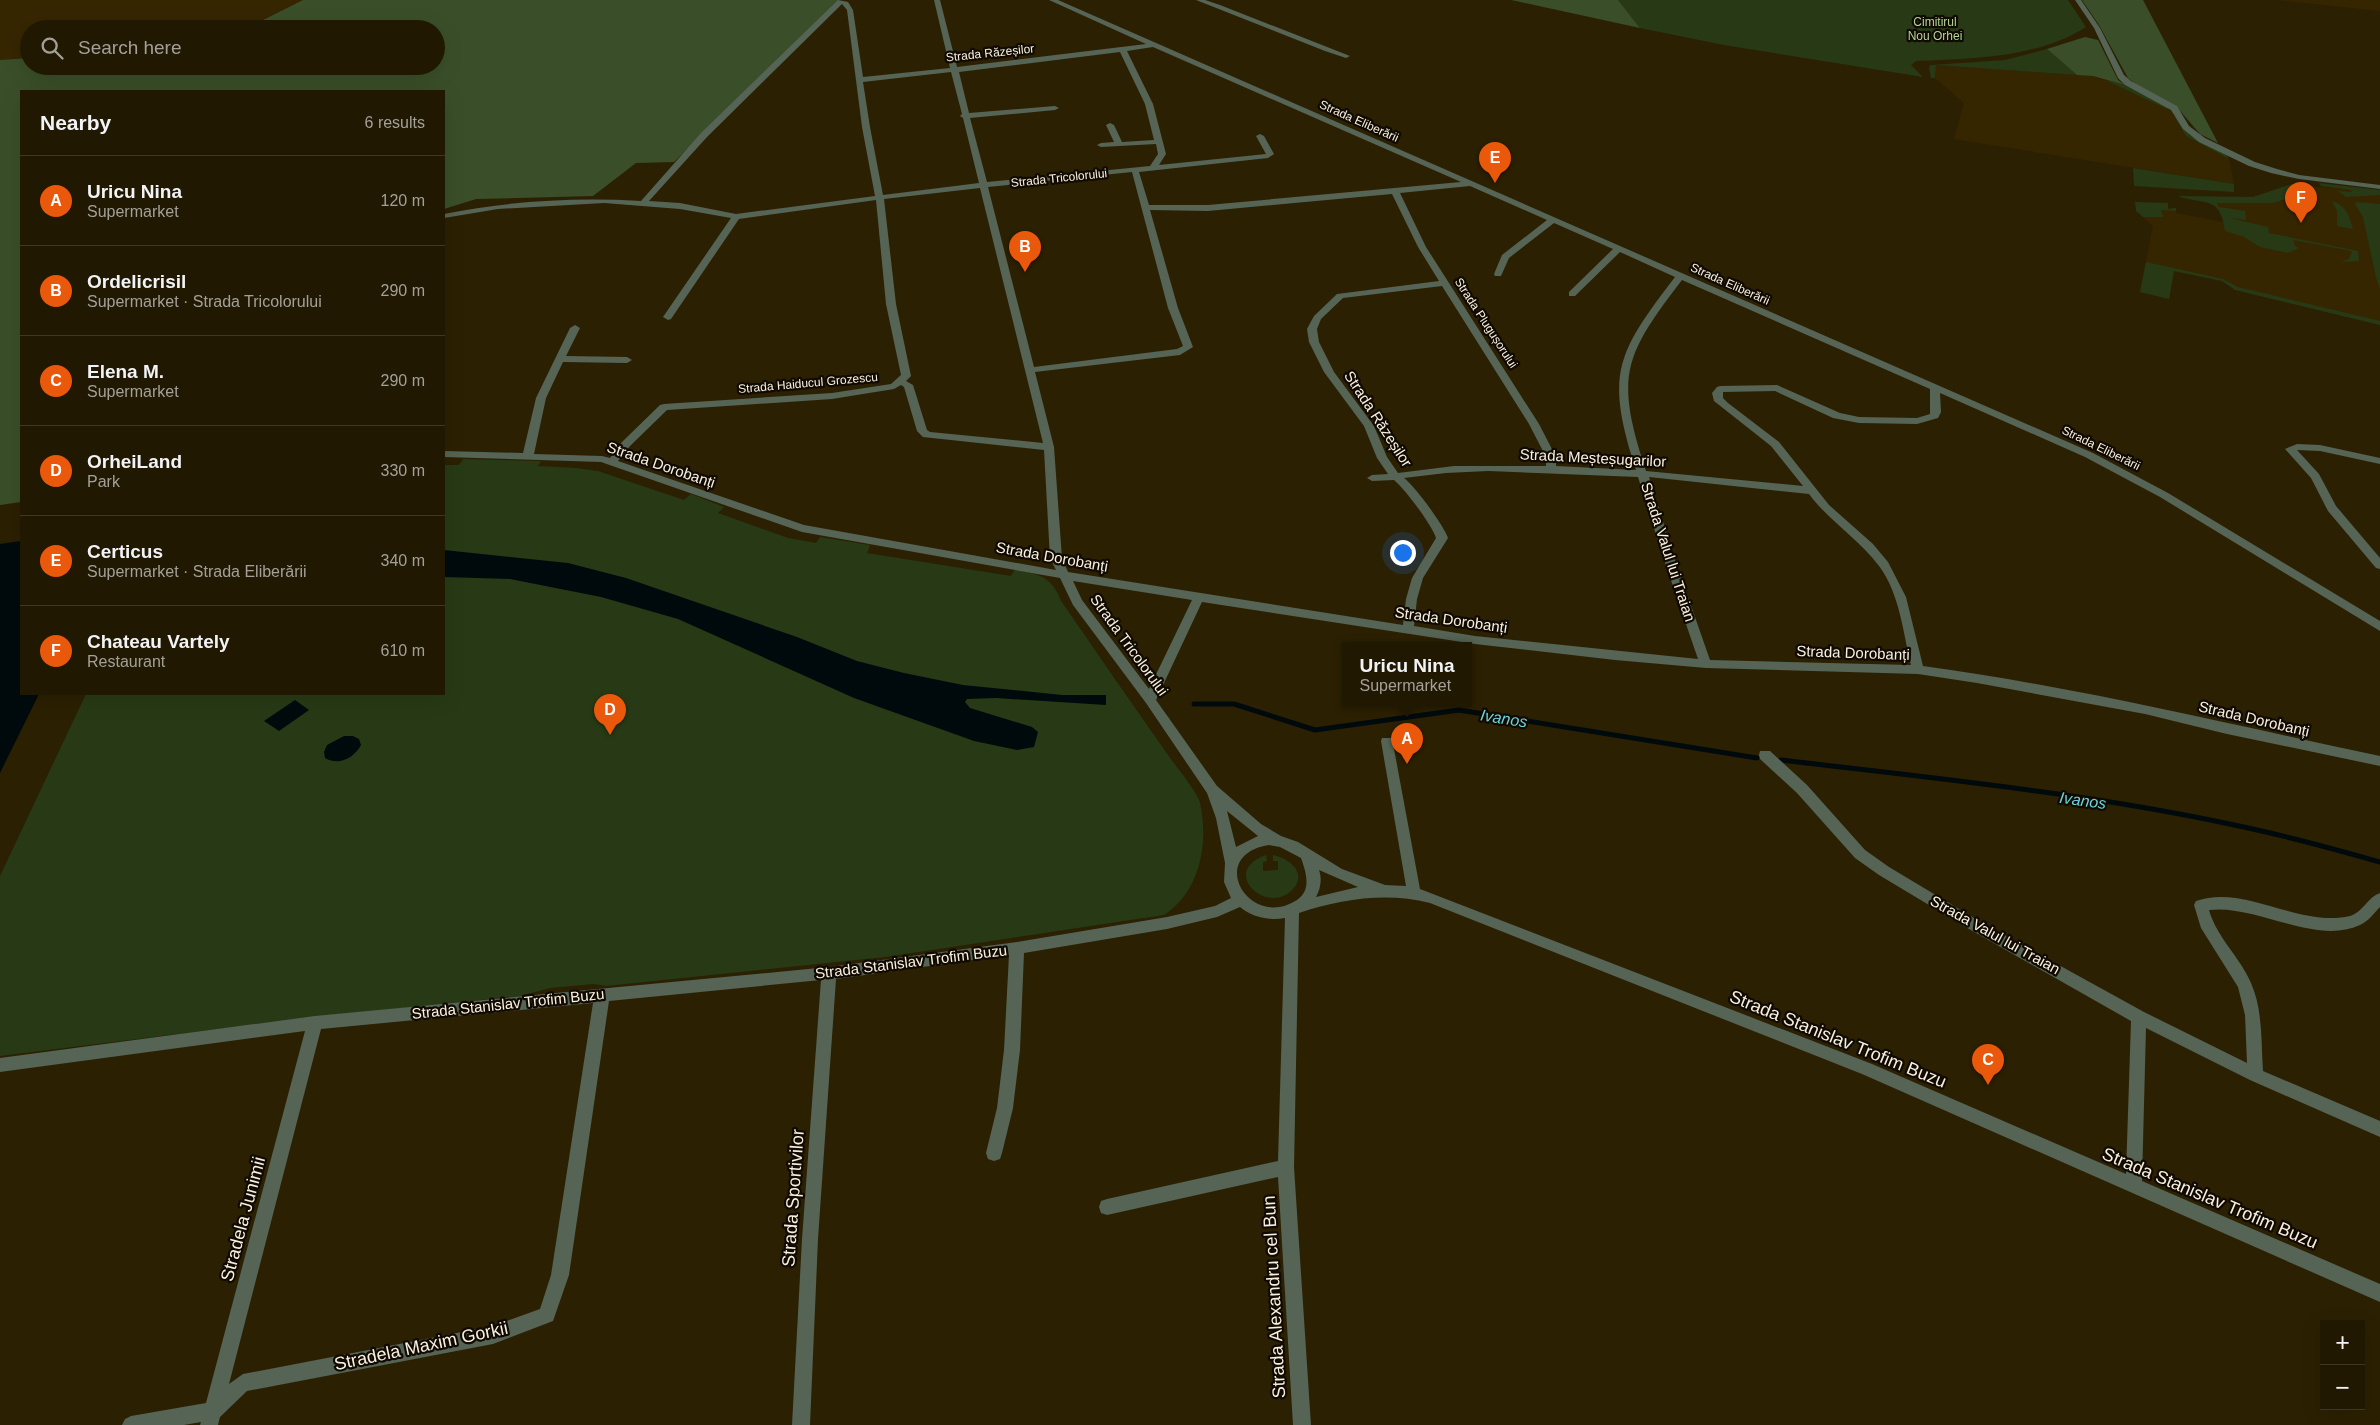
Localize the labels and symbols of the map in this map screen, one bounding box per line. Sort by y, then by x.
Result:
park label: Cimitirul Nou Orhei [1908,15,1962,43]
street label: Strada Răzeșilor [945,41,1035,65]
street label: Strada Eliberării [1317,97,1401,145]
pin: E [1479,142,1511,183]
street label: Strada Tricolorului [1010,166,1108,190]
pin: F [2285,182,2317,223]
pin: B [1009,231,1041,272]
street label: Strada Eliberării [1688,260,1772,308]
street label: Strada Plugușorului [1452,275,1520,371]
street label: Strada Răzeșilor [1341,368,1416,470]
street label: Strada Haiducul Grozescu [738,370,878,396]
street label: Strada Eliberării [2060,423,2142,473]
street label: Strada Dorobanți [605,438,718,491]
street label: Strada Meșteșugarilor [1519,445,1667,470]
street label: Strada Valul lui Traian [1638,480,1699,624]
street label: Strada Dorobanți [995,538,1109,575]
your location [1390,540,1416,566]
street label: Strada Tricolorului [1087,591,1172,699]
street label: Strada Dorobanți [1394,603,1508,636]
street label: Strada Dorobanți [1796,642,1910,663]
pin: D [594,694,626,735]
street label: Strada Dorobanți [2197,697,2311,740]
water label: Ivanos [1479,706,1529,731]
pin: A [1391,723,1423,764]
water label: Ivanos [2058,789,2107,812]
street label: Strada Valul lui Traian [1927,892,2063,977]
street label: Strada Stanislav Trofim Buzu [814,941,1008,982]
street label: Strada Stanislav Trofim Buzu [411,985,605,1022]
street label: Strada Stanislav Trofim Buzu [1727,986,1949,1092]
pin: C [1972,1044,2004,1085]
street label: Strada Sportivilor [778,1128,808,1268]
street label: Strada Stanislav Trofim Buzu [2099,1143,2321,1253]
street label: Stradela Junimii [217,1155,269,1283]
street label: Strada Alexandru cel Bun [1259,1195,1289,1399]
street label: Stradela Maxim Gorkii [332,1318,510,1374]

